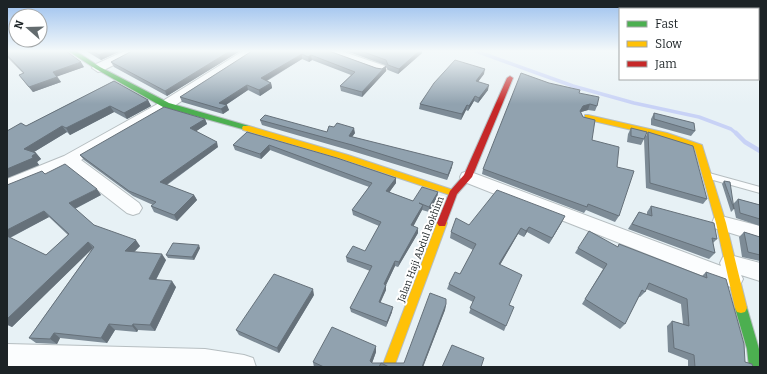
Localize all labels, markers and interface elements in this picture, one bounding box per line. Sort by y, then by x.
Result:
north arrow [8,8,48,48]
legend [619,8,759,80]
text: Fast [655,17,679,31]
text: N [12,18,27,31]
text: Slow [655,37,682,51]
text: Jam [654,57,677,71]
street label: Jalan Haji Abdul Rokhim [395,194,447,305]

